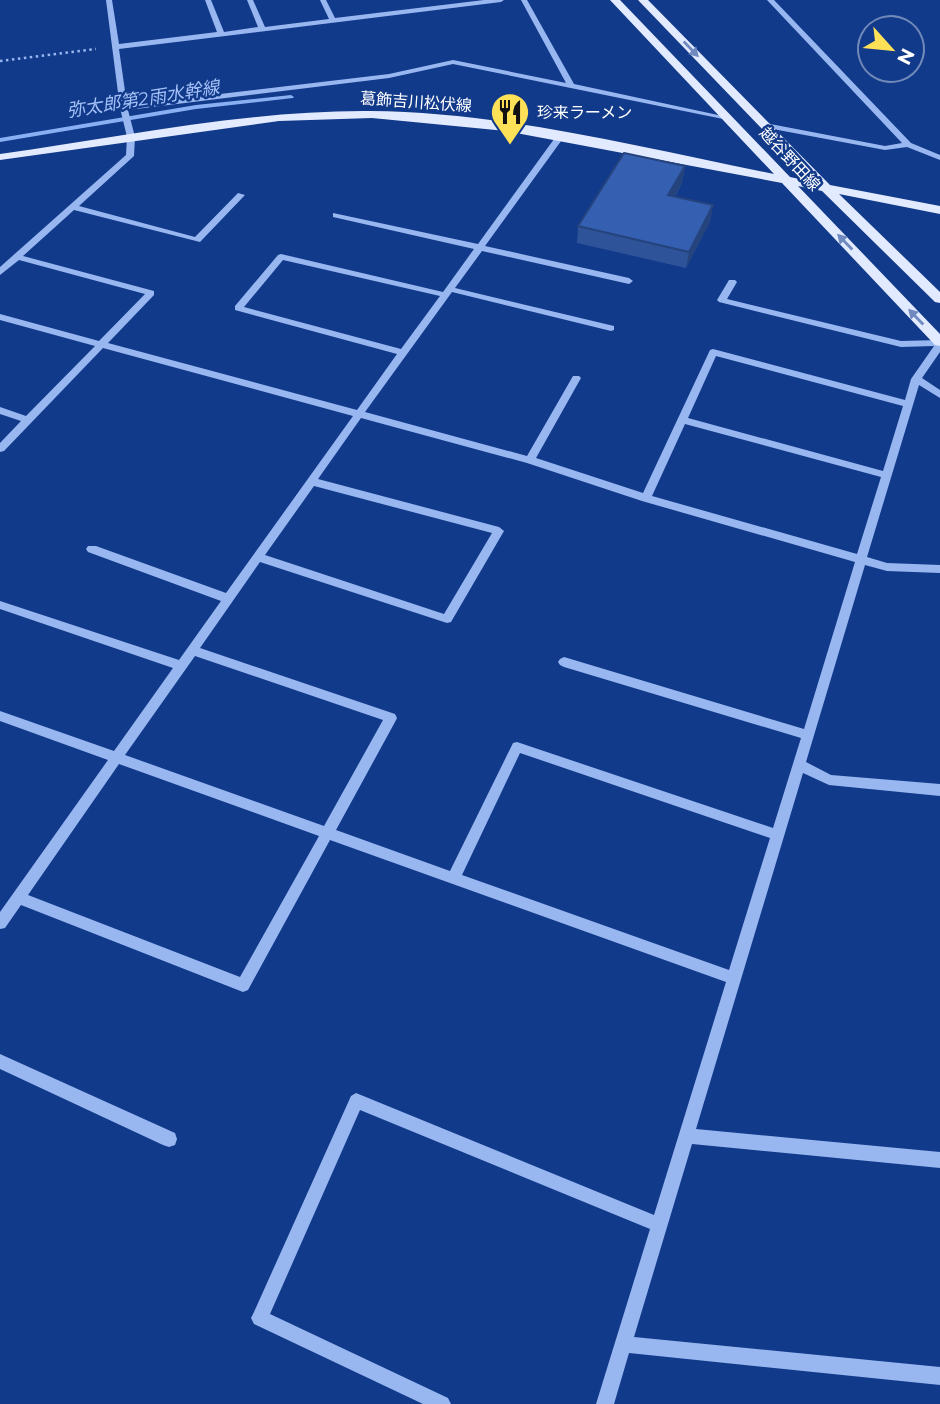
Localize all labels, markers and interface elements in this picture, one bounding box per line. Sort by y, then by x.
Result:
north arrow [856,14,926,84]
one-way arrow [682,40,698,57]
text: N [892,44,919,69]
water label: 弥太郎第2雨水幹線 [65,76,223,122]
street label: 葛飾吉川松伏線 [359,89,473,115]
restaurant icon: 珍来ラーメン [489,91,531,146]
place label: 珍来ラーメン [537,103,632,122]
street label: 越谷野田線 [756,123,824,195]
one-way arrow [837,234,853,251]
one-way arrow [908,308,924,326]

